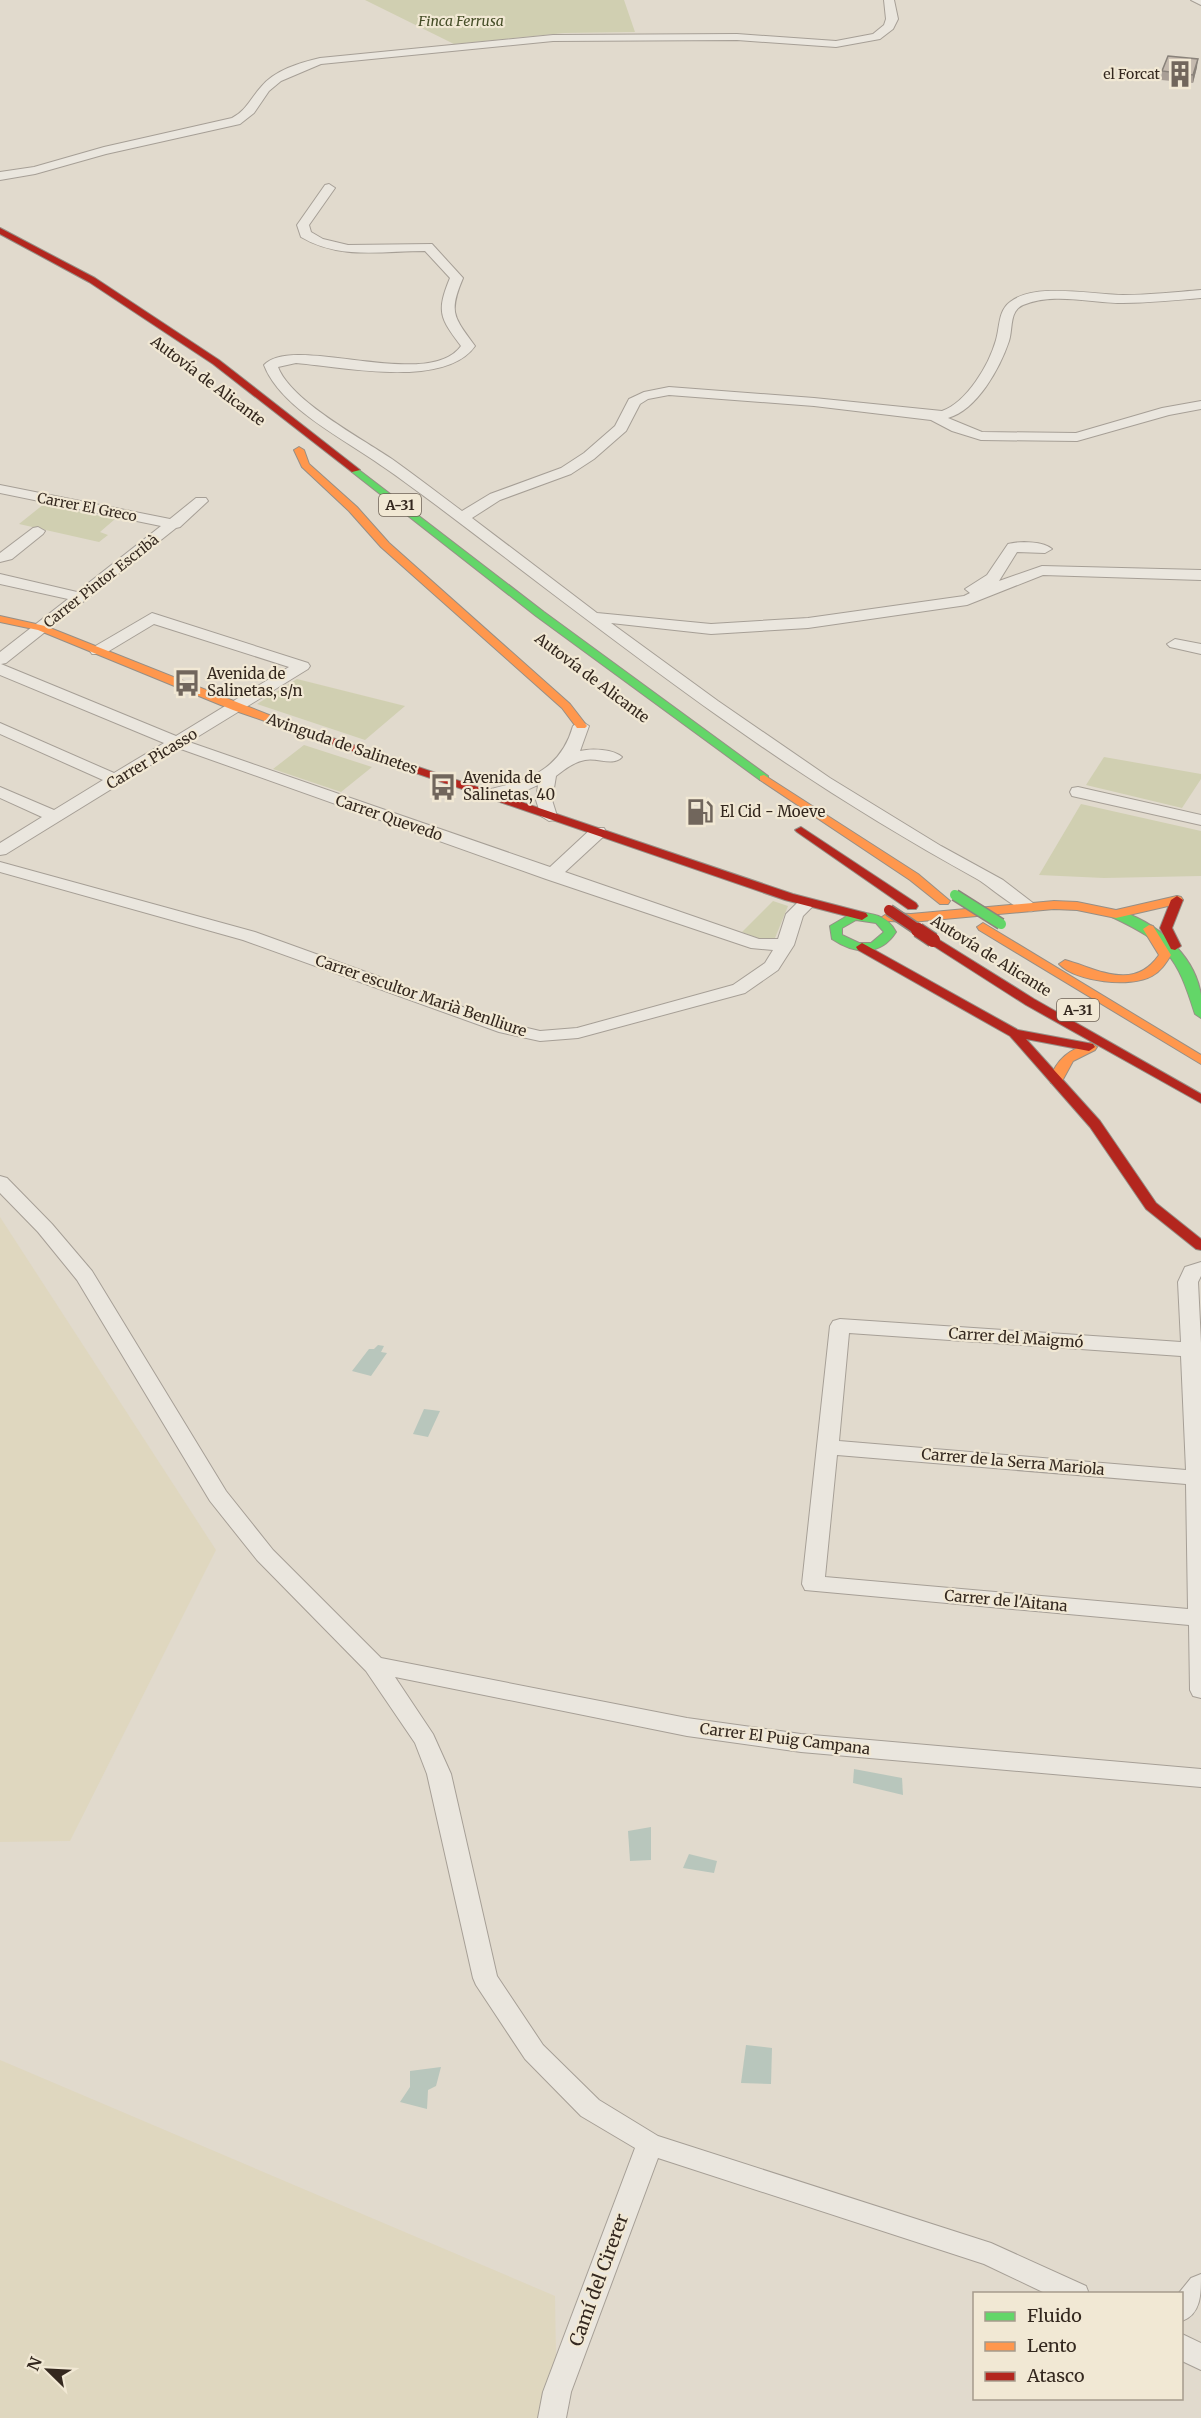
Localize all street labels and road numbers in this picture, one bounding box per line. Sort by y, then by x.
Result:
street label: Autovía de Alicante [147,331,269,430]
street label: Carrer El Greco [36,489,138,525]
road number: A-31 [379,494,421,516]
street label: Carrer Pintor Escribà [40,530,163,632]
street label: Autovía de Alicante [531,628,653,727]
street label: Avinguda de Salinetes [263,708,420,778]
street label: Carrer Picasso [103,724,201,793]
street label: Carrer Quevedo [333,790,445,845]
street label: Autovía de Alicante [927,910,1055,1000]
street label: Carrer escultor Marià Benlliure [313,950,530,1041]
road number: A-31 [1057,999,1099,1021]
street label: Carrer del Maigmó [948,1323,1084,1352]
street label: Carrer de la Serra Mariola [921,1444,1105,1479]
street label: Carrer de l'Aitana [944,1586,1068,1615]
street label: Carrer El Puig Campana [699,1719,871,1758]
street label: Camí del Cirerer [564,2210,633,2349]

